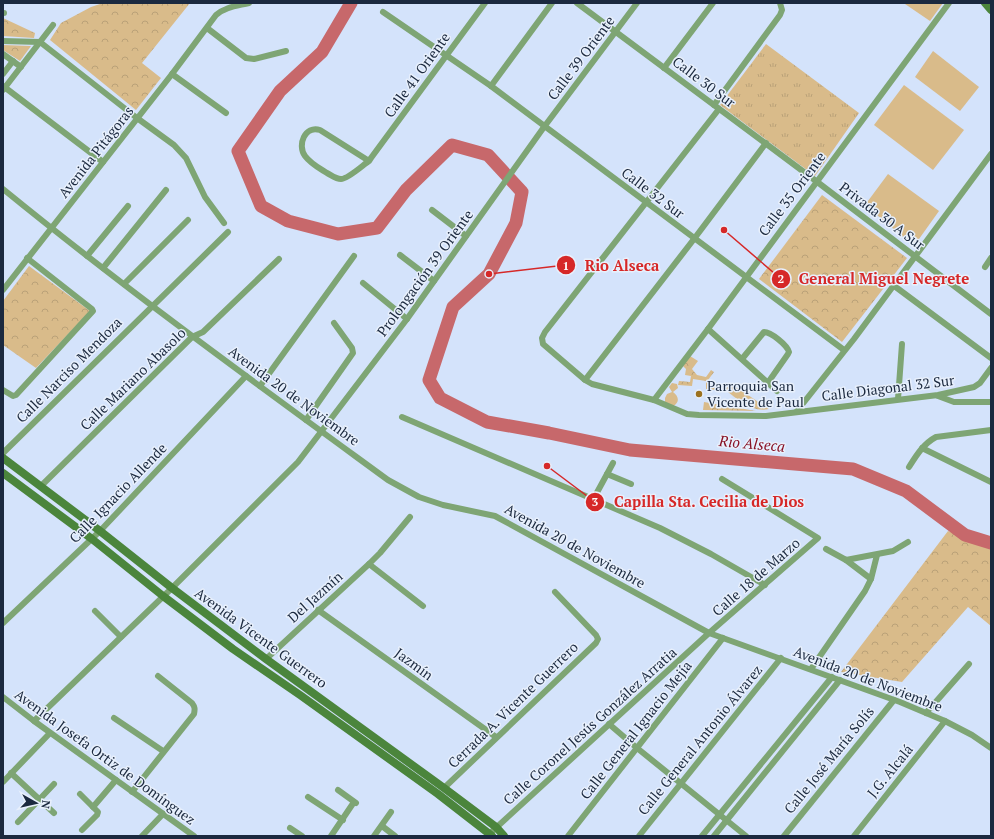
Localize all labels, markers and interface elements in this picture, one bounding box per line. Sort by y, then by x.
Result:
street label: Calle 39 Oriente [543,12,619,104]
street label: Calle 41 Oriente [379,28,454,121]
street label: Calle 30 Sur [669,52,740,112]
street label: Avenida Pitágoras [54,102,137,202]
street label: Calle 35 Oriente [754,148,830,240]
street label: Calle 32 Sur [618,163,689,223]
street label: Privada 30 A Sur [836,177,929,254]
street label: Prolongación 39 Oriente [372,206,477,340]
callout: Rio Alseca [556,252,667,279]
text: Rio Alseca [585,255,660,275]
text: 1 [563,258,569,273]
callout: General Miguel Negrete [771,265,978,292]
text: General Miguel Negrete [799,268,969,288]
text: 2 [778,271,785,286]
street label: Calle Narciso Mendoza [12,313,126,427]
street label: Calle Mariano Abasolo [76,323,190,434]
street label: Avenida 20 de Noviembre [225,341,364,450]
street label: Calle Diagonal 32 Sur [821,370,956,405]
place label: Parroquia San Vicente de Paul [707,376,804,411]
marker: Parroquia San Vicente de Paul [694,389,704,399]
water label: Rio Alseca [717,430,786,456]
street label: Calle Ignacio Allende [65,438,170,547]
callout: Capilla Sta. Cecilia de Dios [585,488,812,515]
text: Capilla Sta. Cecilia de Dios [614,491,804,511]
text: 3 [592,494,599,509]
street label: Avenida 20 de Noviembre [502,499,649,592]
street label: Calle 18 de Marzo [708,533,804,620]
street label: Del Jazmín [283,566,347,626]
street label: Avenida Vicente Guerrero [191,583,332,692]
street label: Cerrada A. Vicente Guerrero [443,637,582,772]
street label: Avenida 20 de Noviembre [791,641,945,716]
street label: Calle Coronel Jesús González Arratia [499,642,681,809]
street label: Jazmín [391,643,438,684]
street label: Calle General Ignacio Mejía [575,656,696,803]
street label: Calle General Antonio Álvarez [633,661,766,819]
street label: Avenida Josefa Ortiz de Domínguez [11,685,200,829]
street label: Calle José María Solís [779,702,878,817]
street label: J.G. Alcalá [862,740,917,801]
north arrow [16,783,56,823]
text: N [38,799,53,810]

